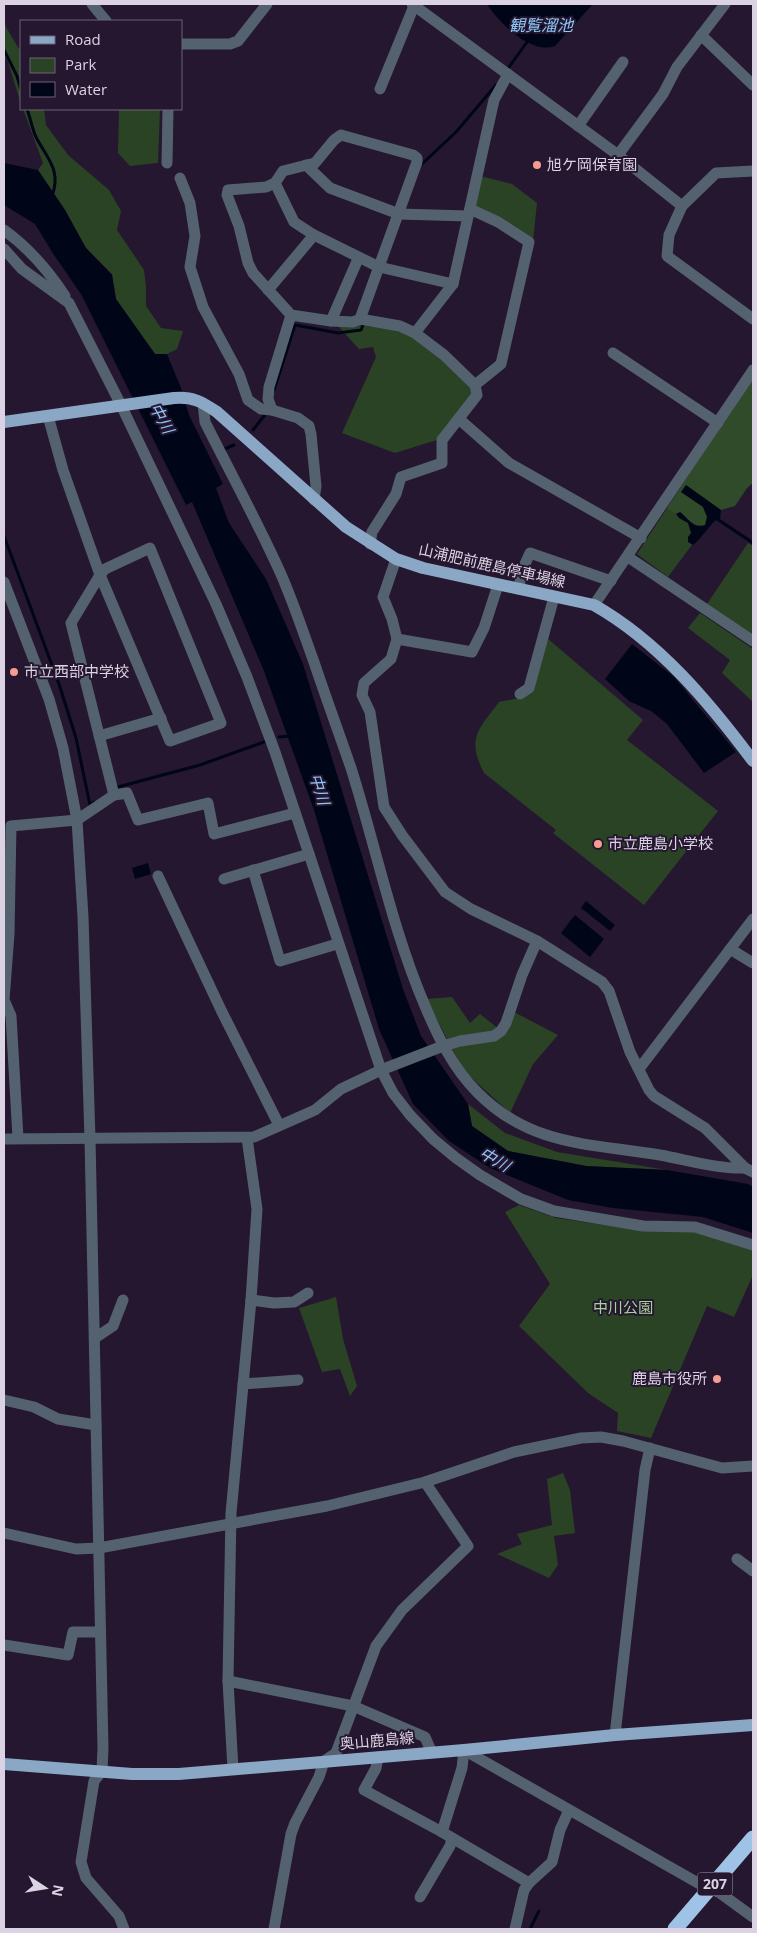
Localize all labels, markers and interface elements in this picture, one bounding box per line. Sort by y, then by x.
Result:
water label: 観覧溜池 [509,14,575,36]
legend [20,20,182,110]
text: Road [65,29,101,49]
text: Park [65,54,96,74]
text: Water [65,79,107,99]
place label: 旭ケ岡保育園 [547,154,637,174]
marker: 旭ケ岡保育園 [531,159,543,171]
water label: 中川 [145,399,180,439]
street label: 山浦肥前鹿島停車場線 [417,538,568,592]
place label: 市立西部中学校 [24,661,129,681]
marker: 市立西部中学校 [8,666,20,678]
water label: 中川 [305,770,336,809]
place label: 市立鹿島小学校 [608,833,713,853]
marker: 市立鹿島小学校 [592,838,604,850]
water label: 中川 [476,1141,516,1178]
park label: 中川公園 [593,1297,653,1317]
place label: 鹿島市役所 [632,1368,707,1388]
marker: 鹿島市役所 [711,1373,723,1385]
street label: 奥山鹿島線 [339,1727,415,1753]
north arrow [20,1863,70,1913]
road number: 207 [698,1872,732,1896]
text: N [48,1883,69,1898]

